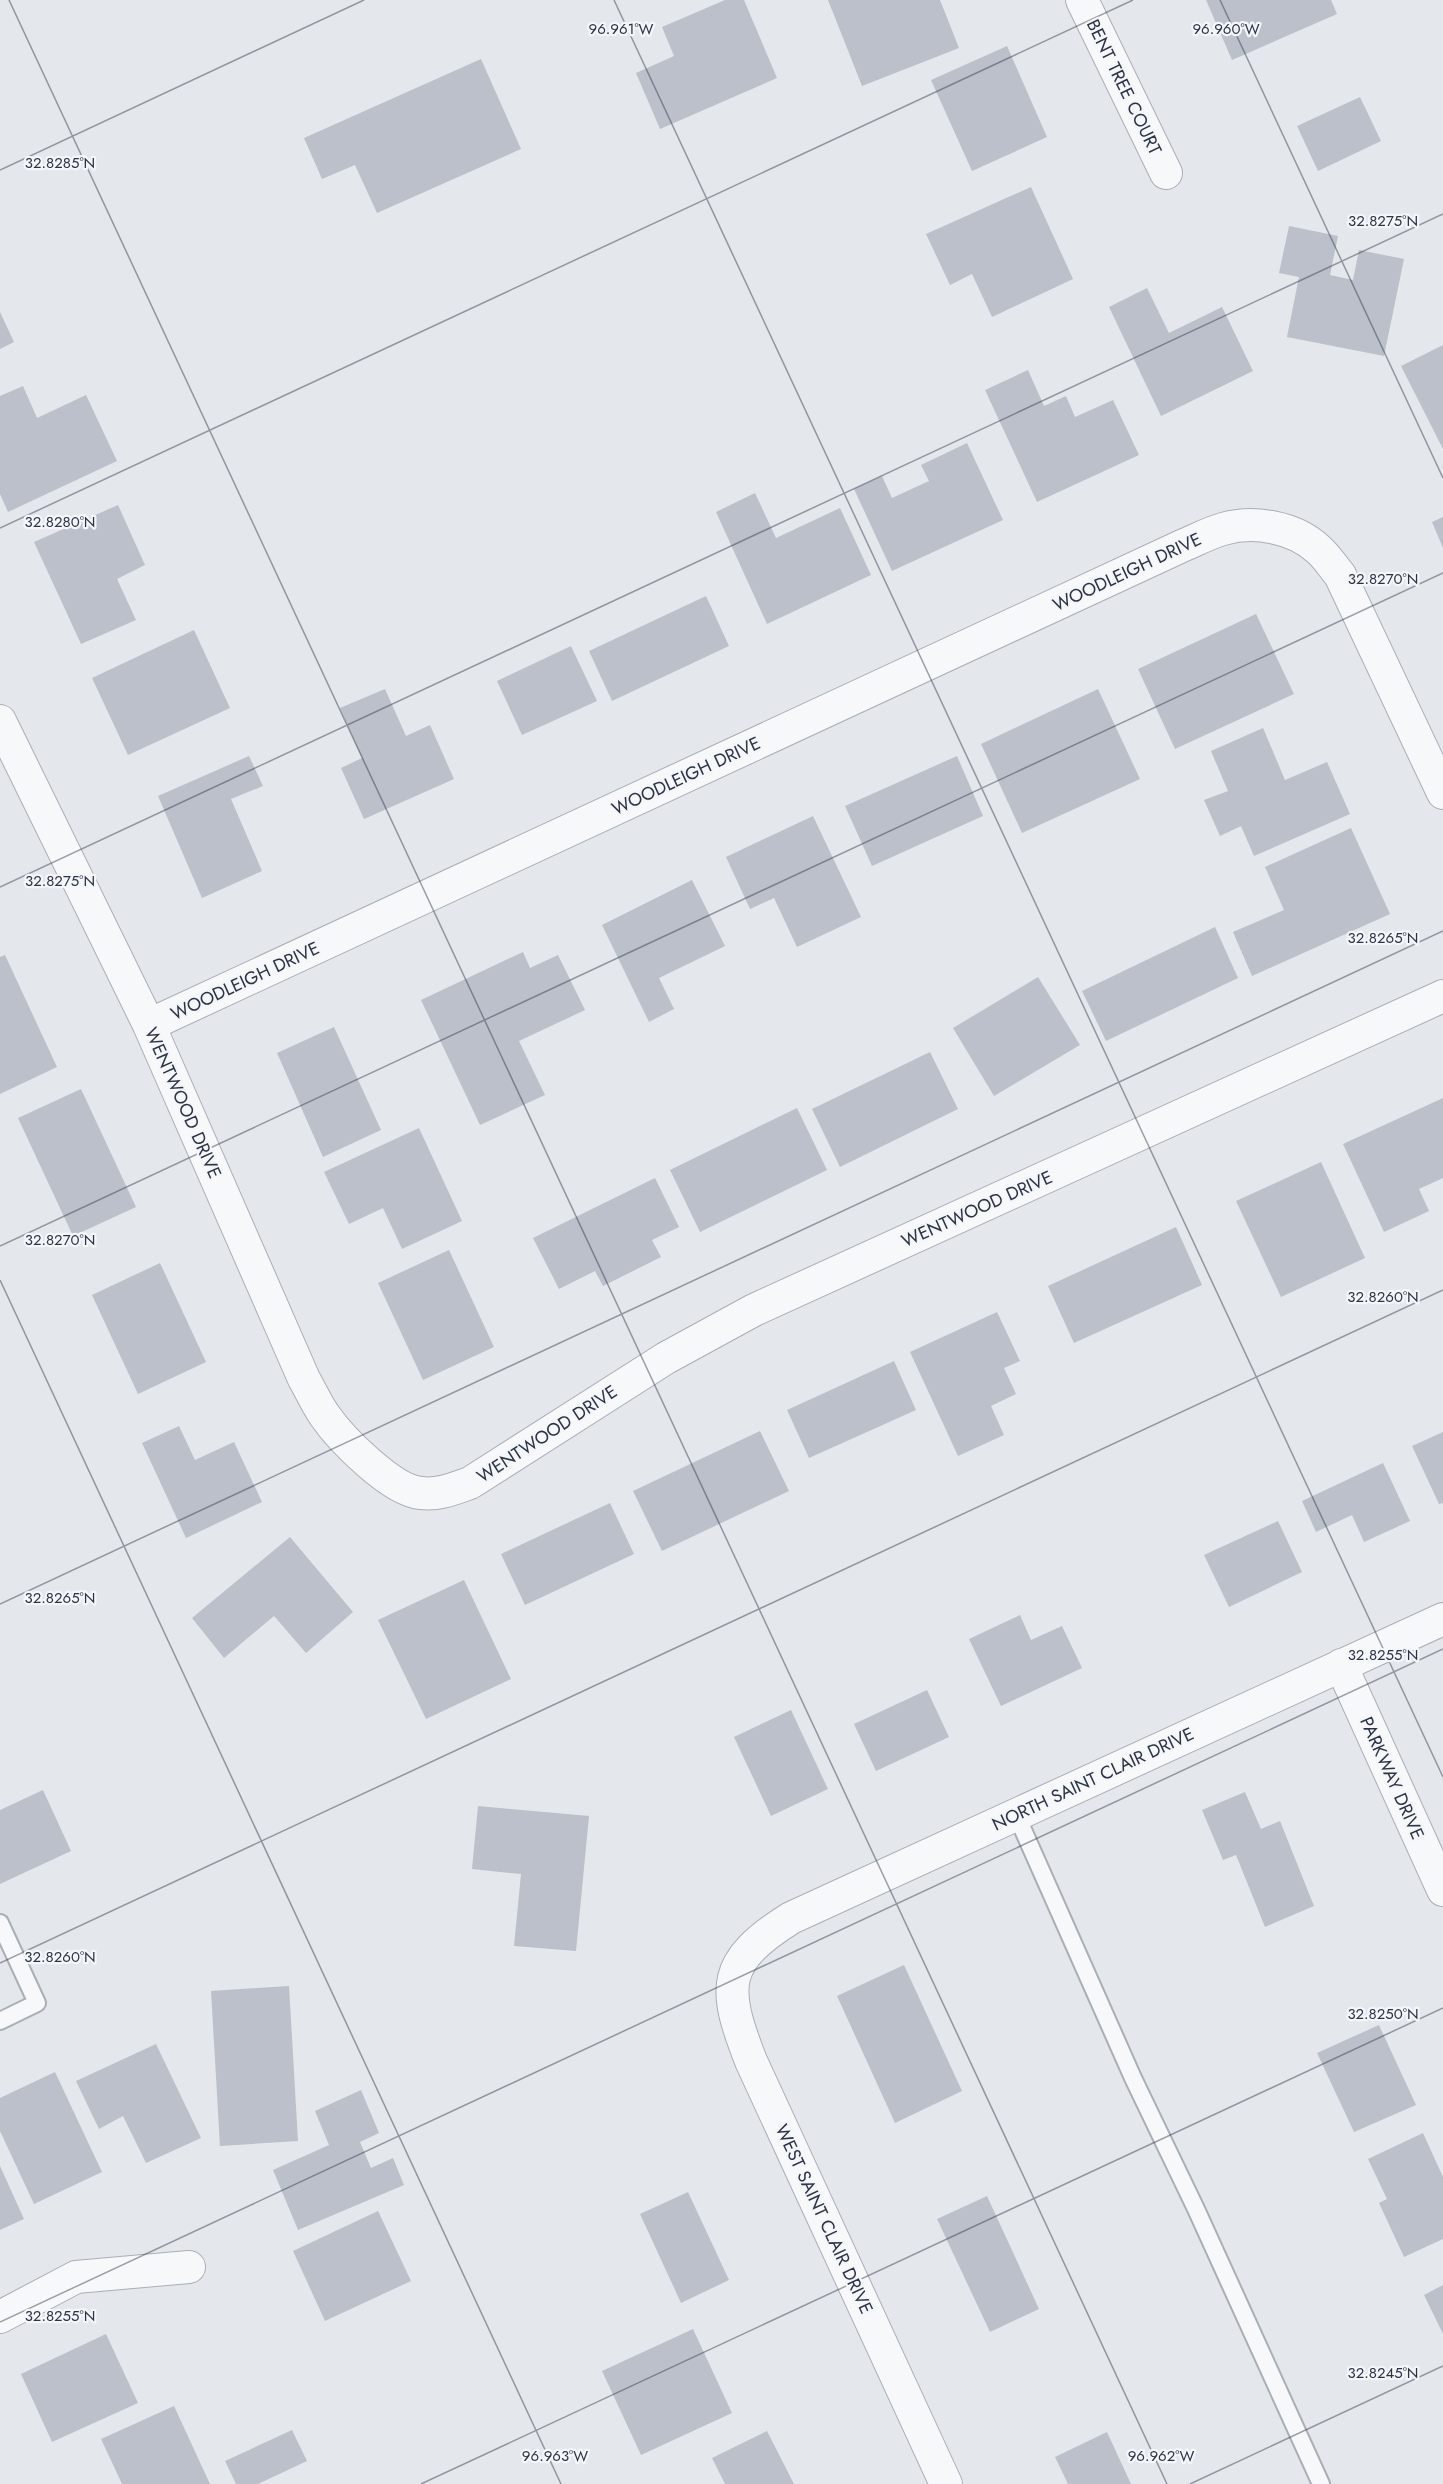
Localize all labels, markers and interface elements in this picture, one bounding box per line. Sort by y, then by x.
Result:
street label: BENT TREE COURT [1080,15,1168,160]
text: 96.961°W [589,18,654,40]
text: 96.960°W [1192,18,1260,40]
text: 32.8285°N [25,152,95,174]
text: 32.8275°N [1348,210,1418,232]
text: 32.8280°N [25,511,95,533]
street label: WOODLEIGH DRIVE [1048,526,1206,618]
text: 32.8270°N [1348,568,1418,590]
street label: WOODLEIGH DRIVE [607,730,765,822]
text: 32.8275°N [25,870,95,892]
text: 32.8265°N [1348,927,1418,949]
street label: WOODLEIGH DRIVE [166,935,324,1027]
street label: WENTWOOD DRIVE [138,1023,228,1183]
street label: WENTWOOD DRIVE [897,1164,1057,1254]
text: 32.8270°N [25,1229,95,1251]
text: 32.8260°N [1347,1286,1419,1308]
street label: WENTWOOD DRIVE [472,1379,622,1489]
text: 32.8265°N [25,1587,95,1609]
text: 32.8255°N [1348,1644,1418,1666]
street label: PARKWAY DRIVE [1353,1712,1431,1844]
street label: NORTH SAINT CLAIR DRIVE [988,1721,1198,1837]
text: 32.8260°N [24,1946,96,1968]
text: 32.8250°N [1347,2003,1419,2025]
street label: WEST SAINT CLAIR DRIVE [769,2120,879,2318]
text: 32.8255°N [25,2305,95,2327]
text: 32.8245°N [1348,2362,1418,2384]
text: 96.963°W [522,2445,588,2467]
text: 96.962°W [1128,2445,1194,2467]

